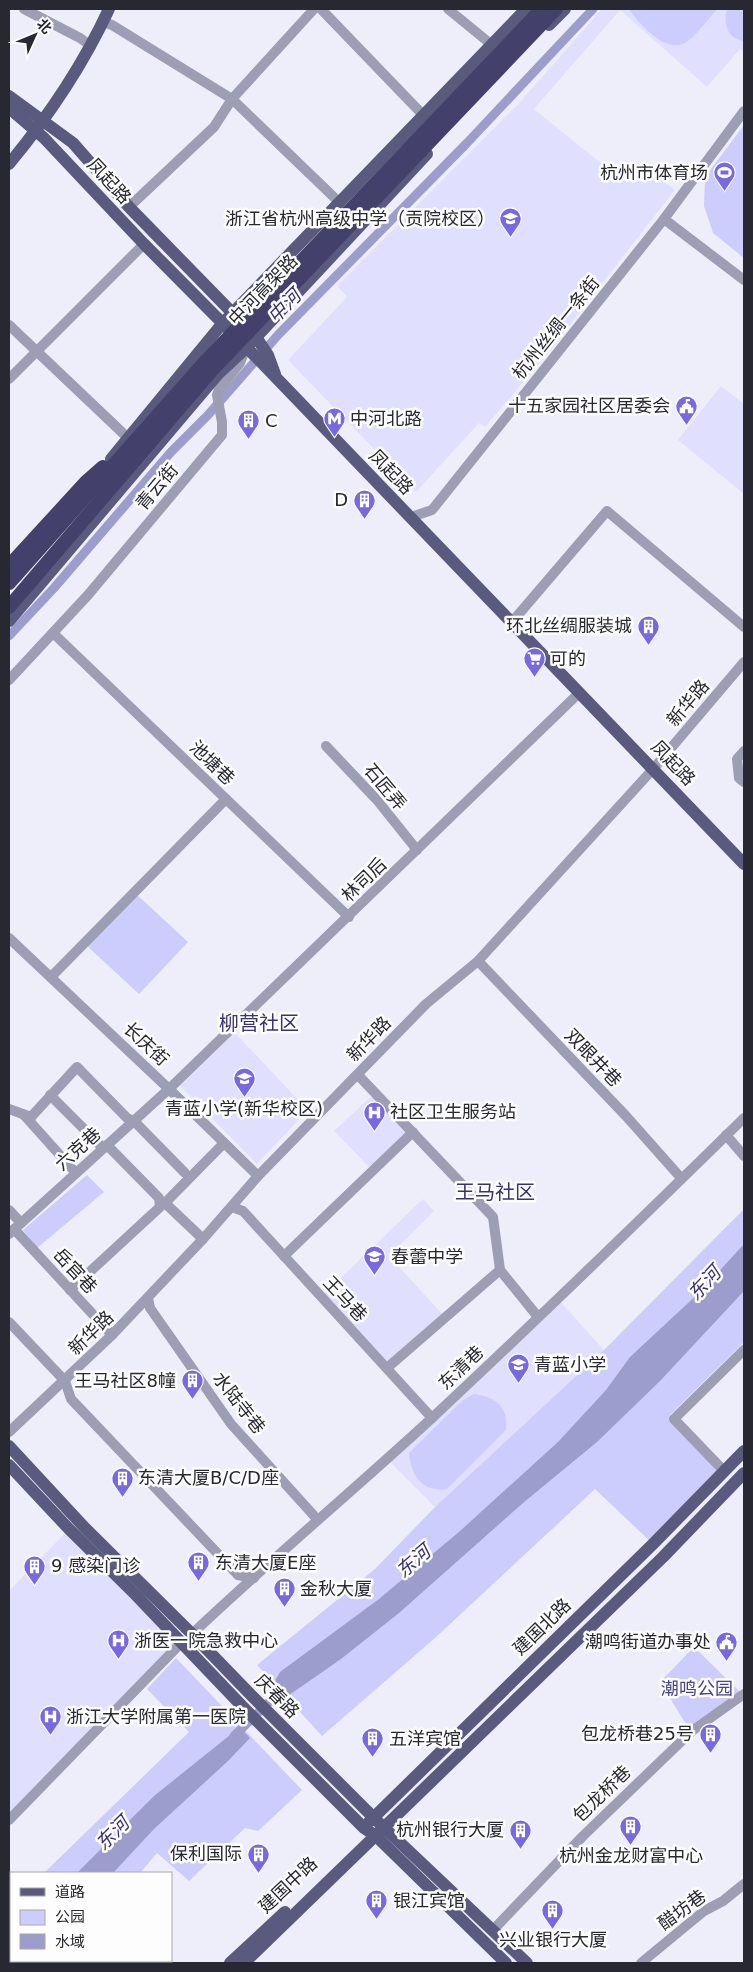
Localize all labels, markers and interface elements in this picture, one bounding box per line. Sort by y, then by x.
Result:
north arrow [10,10,60,60]
text: 北 [34,15,55,37]
street label: 凤起路 [83,154,135,208]
sports icon: 杭州市体育场 [712,161,736,192]
place label: 杭州市体育场 [600,162,708,183]
school or university icon: 浙江省杭州高级中学（贡院校区） [499,207,523,238]
place label: 浙江省杭州高级中学（贡院校区） [225,208,495,229]
street label: 中河高架路 [224,250,302,330]
street label: 杭州丝绸一条街 [508,272,603,383]
water label: 中河 [263,284,305,328]
public building icon: 十五家园社区居委会 [674,394,698,425]
place label: 十五家园社区居委会 [508,395,670,416]
metro station icon: 中河北路 [322,407,346,438]
place label: 中河北路 [350,408,422,429]
building icon: C [237,409,261,440]
place label: C [265,410,278,431]
street label: 凤起路 [365,445,418,498]
street label: 青云街 [131,459,182,514]
building icon: D [352,488,376,519]
place label: D [334,489,348,510]
building icon: 环北丝绸服装城 [636,614,660,645]
place label: 环北丝绸服装城 [506,615,632,636]
supermarket icon: 可的 [522,647,546,678]
place label: 可的 [550,648,586,669]
street label: 新华路 [662,675,713,730]
street label: 池塘巷 [186,736,239,789]
street label: 凤起路 [647,736,700,789]
street label: 石匠弄 [360,759,411,814]
street label: 林司后 [337,853,390,906]
district label: 柳营社区 [219,1011,299,1035]
street label: 新华路 [342,1012,395,1065]
street label: 长庆街 [119,1018,173,1070]
street label: 双眼井巷 [561,1024,626,1091]
school or university icon: 青蓝小学(新华校区) [232,1067,256,1098]
place label: 青蓝小学(新华校区) [165,1098,323,1119]
hospital icon: 社区卫生服务站 [362,1100,386,1131]
place label: 社区卫生服务站 [390,1101,516,1122]
street label: 六克巷 [51,1123,105,1174]
district label: 王马社区 [455,1180,535,1204]
street label: 岳官巷 [49,1244,101,1298]
school or university icon: 春蕾中学 [363,1245,387,1276]
place label: 春蕾中学 [391,1246,463,1267]
water label: 东河 [683,1259,728,1304]
street label: 王马巷 [319,1272,371,1326]
street label: 新华路 [64,1306,117,1359]
street label: 东清巷 [434,1341,487,1394]
school or university icon: 青蓝小学 [506,1353,530,1384]
place label: 青蓝小学 [534,1354,606,1375]
street label: 水陆寺巷 [209,1368,270,1438]
building icon: 王马社区8幢 [180,1369,204,1400]
place label: 王马社区8幢 [75,1370,176,1391]
building icon: 东清大厦B/C/D座 [110,1466,134,1497]
place label: 东清大厦B/C/D座 [138,1467,279,1488]
water label: 东河 [391,1538,438,1582]
building icon: 东清大厦E座 [187,1551,211,1582]
place label: 东清大厦E座 [215,1552,316,1573]
building icon: 9 感染门诊 [23,1554,47,1585]
place label: 9 感染门诊 [51,1555,140,1576]
building icon: 金秋大厦 [272,1577,296,1608]
place label: 金秋大厦 [300,1578,372,1599]
street label: 建国北路 [508,1594,575,1659]
hospital icon: 浙医一院急救中心 [106,1629,130,1660]
place label: 浙医一院急救中心 [134,1630,278,1651]
public building icon: 潮鸣街道办事处 [715,1630,739,1661]
place label: 潮鸣街道办事处 [585,1631,711,1652]
street label: 庆春路 [251,1669,304,1722]
park label: 潮鸣公园 [661,1678,733,1699]
hospital icon: 浙江大学附属第一医院 [38,1705,62,1736]
place label: 浙江大学附属第一医院 [66,1706,246,1727]
building icon: 包龙桥巷25号 [698,1722,722,1753]
place label: 包龙桥巷25号 [581,1723,694,1744]
building icon: 五洋宾馆 [361,1727,385,1758]
place label: 五洋宾馆 [389,1728,461,1749]
street label: 包龙桥巷 [568,1761,635,1826]
water label: 东河 [91,1809,136,1854]
building icon: 杭州金龙财富中心 [619,1814,643,1845]
building icon: 杭州银行大厦 [508,1818,532,1849]
place label: 杭州银行大厦 [396,1819,504,1840]
building icon: 保利国际 [246,1842,270,1873]
place label: 保利国际 [170,1843,242,1864]
place label: 杭州金龙财富中心 [559,1845,703,1866]
street label: 建国中路 [254,1852,321,1917]
legend [10,1872,172,1962]
text: 道路 [55,1883,85,1901]
street label: 醋坊巷 [654,1885,710,1934]
building icon: 银江宾馆 [365,1889,389,1920]
place label: 银江宾馆 [393,1890,465,1911]
building icon: 兴业银行大厦 [541,1898,565,1929]
text: 公园 [55,1908,85,1926]
place label: 兴业银行大厦 [499,1929,607,1950]
text: 水域 [55,1933,85,1951]

